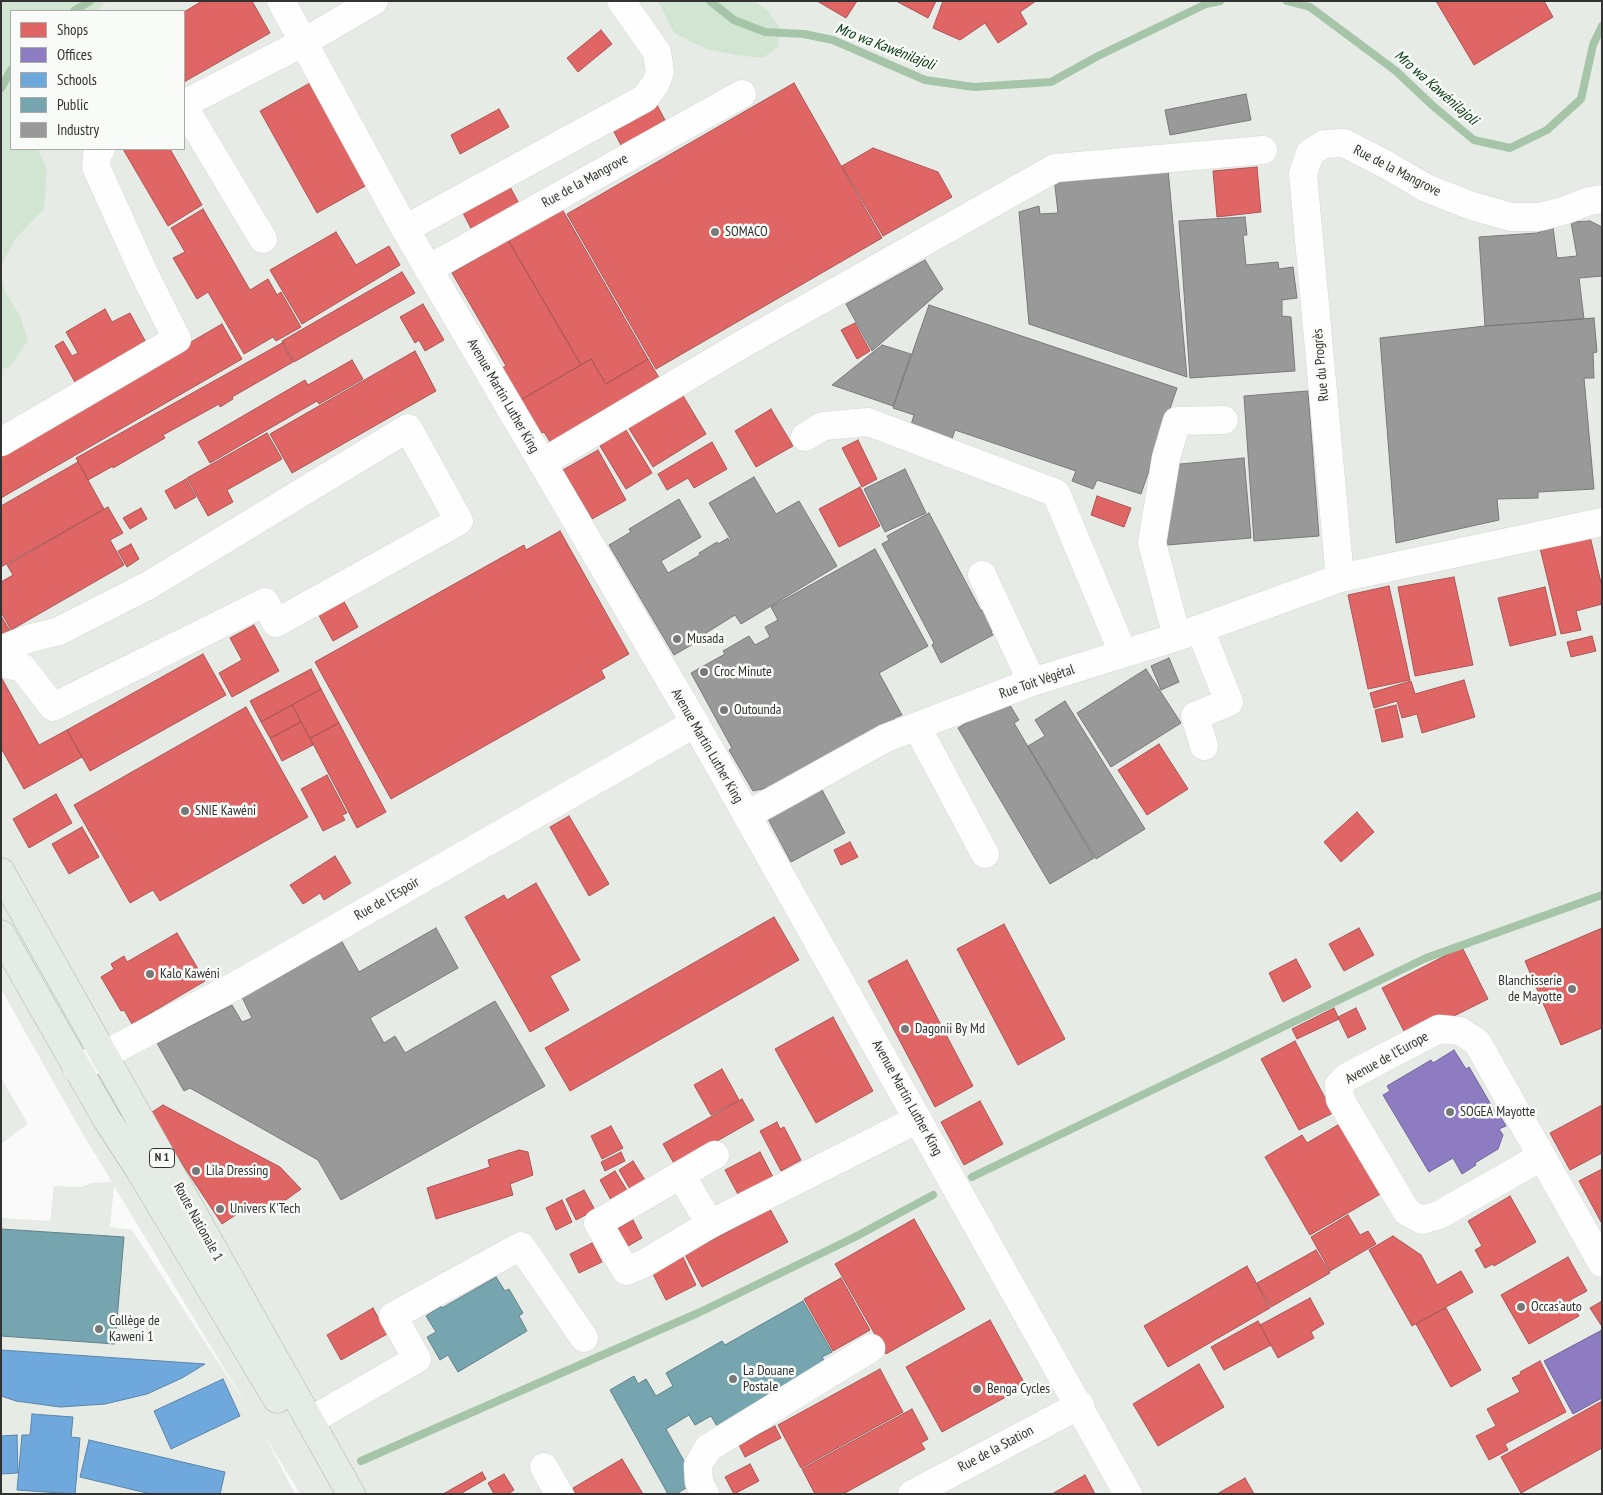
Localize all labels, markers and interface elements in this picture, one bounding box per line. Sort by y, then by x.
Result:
legend [10,10,185,150]
text: Shops [57,20,88,39]
water label: Mro wa Kawénilajoli [833,20,937,74]
text: Offices [57,45,92,64]
water label: Mro wa Kawénilajoli [1390,47,1482,129]
text: Schools [57,70,97,89]
text: Public [57,95,88,114]
text: Industry [57,120,99,139]
street label: Rue de la Mangrove [1350,142,1444,200]
street label: Rue de la Mangrove [539,150,631,212]
place label: SOMACO [725,224,768,240]
marker: SOMACO [709,226,721,238]
street label: Rue du Progrès [1309,328,1333,402]
street label: Avenue Martin Luther King [463,336,543,456]
place label: Musada [687,631,724,647]
marker: Musada [671,633,683,645]
street label: Rue Toit Végétal [997,661,1077,703]
place label: Croc Minute [714,664,772,680]
marker: Croc Minute [698,666,710,678]
street label: Avenue Martin Luther King [667,686,747,806]
place label: Outounda [734,702,781,718]
marker: Outounda [718,704,730,716]
place label: SNIE Kawéni [195,803,256,819]
marker: SNIE Kawéni [179,805,191,817]
street label: Rue de l'Espoir [352,874,422,924]
place label: Kalo Kawéni [160,966,220,982]
marker: Kalo Kawéni [144,968,156,980]
place label: Blanchisserie de Mayotte [1498,973,1562,1006]
marker: Blanchisserie de Mayotte [1566,983,1578,995]
place label: Dagonii By Md [915,1021,985,1037]
marker: Dagonii By Md [899,1023,911,1035]
street label: Avenue de l’Europe [1342,1028,1432,1088]
street label: Avenue Martin Luther King [868,1037,946,1159]
place label: SOGEA Mayotte [1460,1104,1535,1120]
marker: SOGEA Mayotte [1444,1106,1456,1118]
road number: N 1 [150,1148,174,1168]
place label: Lila Dressing [206,1163,268,1179]
marker: Lila Dressing [190,1165,202,1177]
street label: Route Nationale 1 [170,1180,226,1264]
place label: Univers K'Tech [230,1201,300,1217]
marker: Univers K'Tech [214,1203,226,1215]
place label: Occas’auto [1531,1299,1582,1315]
marker: Occas’auto [1515,1301,1527,1313]
place label: Collège de Kaweni 1 [109,1313,160,1345]
marker: Collège de Kaweni 1 [93,1323,105,1335]
place label: La Douane Postale [743,1363,794,1395]
marker: La Douane Postale [727,1373,739,1385]
place label: Benga Cycles [987,1381,1050,1397]
marker: Benga Cycles [971,1383,983,1395]
street label: Rue de la Station [956,1422,1036,1476]

